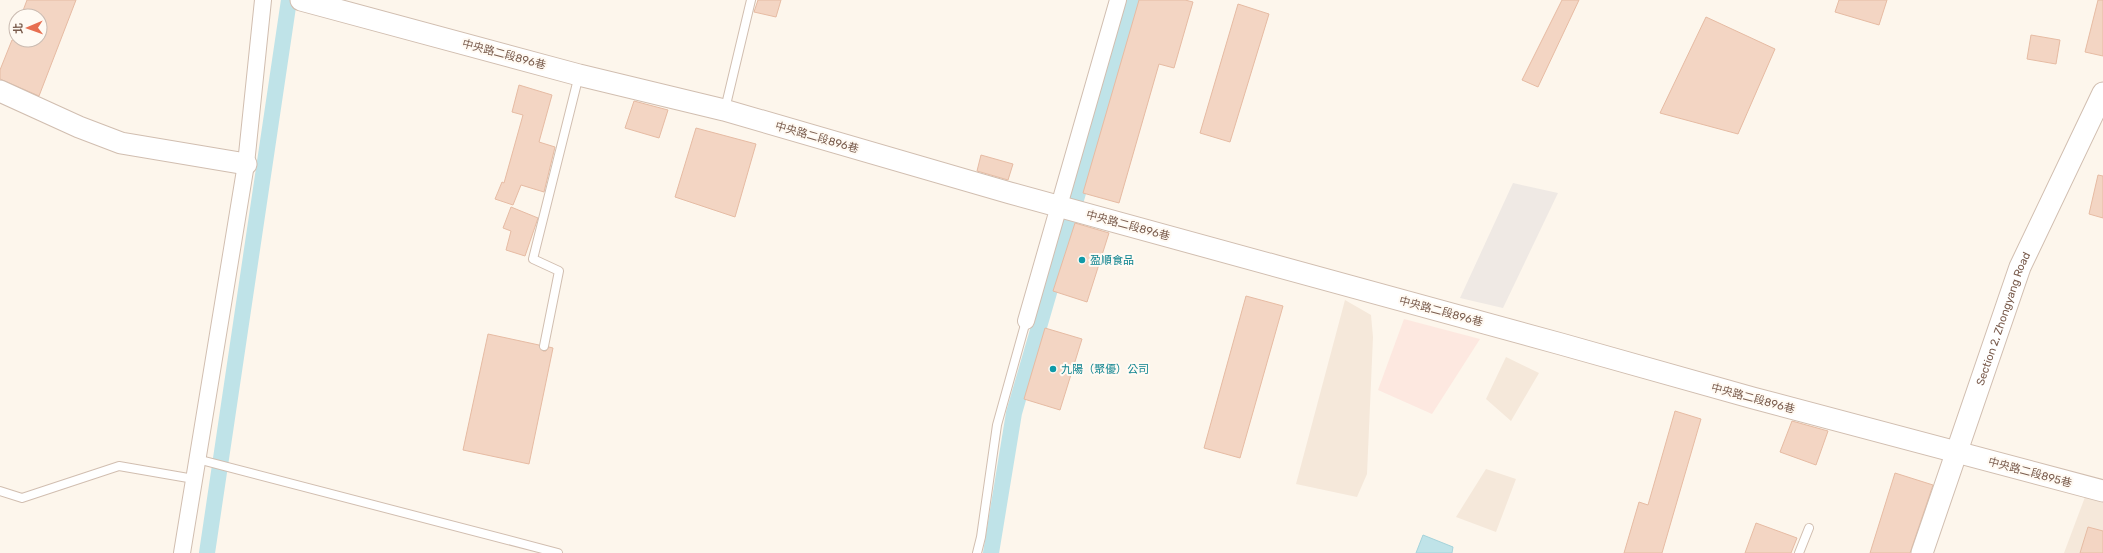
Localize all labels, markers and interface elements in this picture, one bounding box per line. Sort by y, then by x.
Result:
north arrow [8,8,48,48]
text: 北 [12,23,25,34]
street label: 中央路二段896巷 [461,37,547,72]
street label: 中央路二段896巷 [774,119,860,156]
street label: 中央路二段896巷 [1085,208,1171,243]
street label: Section 2, Zhongyang Road [1974,250,2033,387]
place label: 盈順食品 [1090,254,1134,267]
marker: 盈順食品 [1077,255,1087,265]
street label: 中央路二段896巷 [1398,294,1484,329]
place label: 九陽（聚優）公司 [1061,363,1149,376]
marker: 九陽（聚優）公司 [1048,364,1058,374]
street label: 中央路二段896巷 [1710,381,1796,416]
street label: 中央路二段895巷 [1987,455,2073,490]

